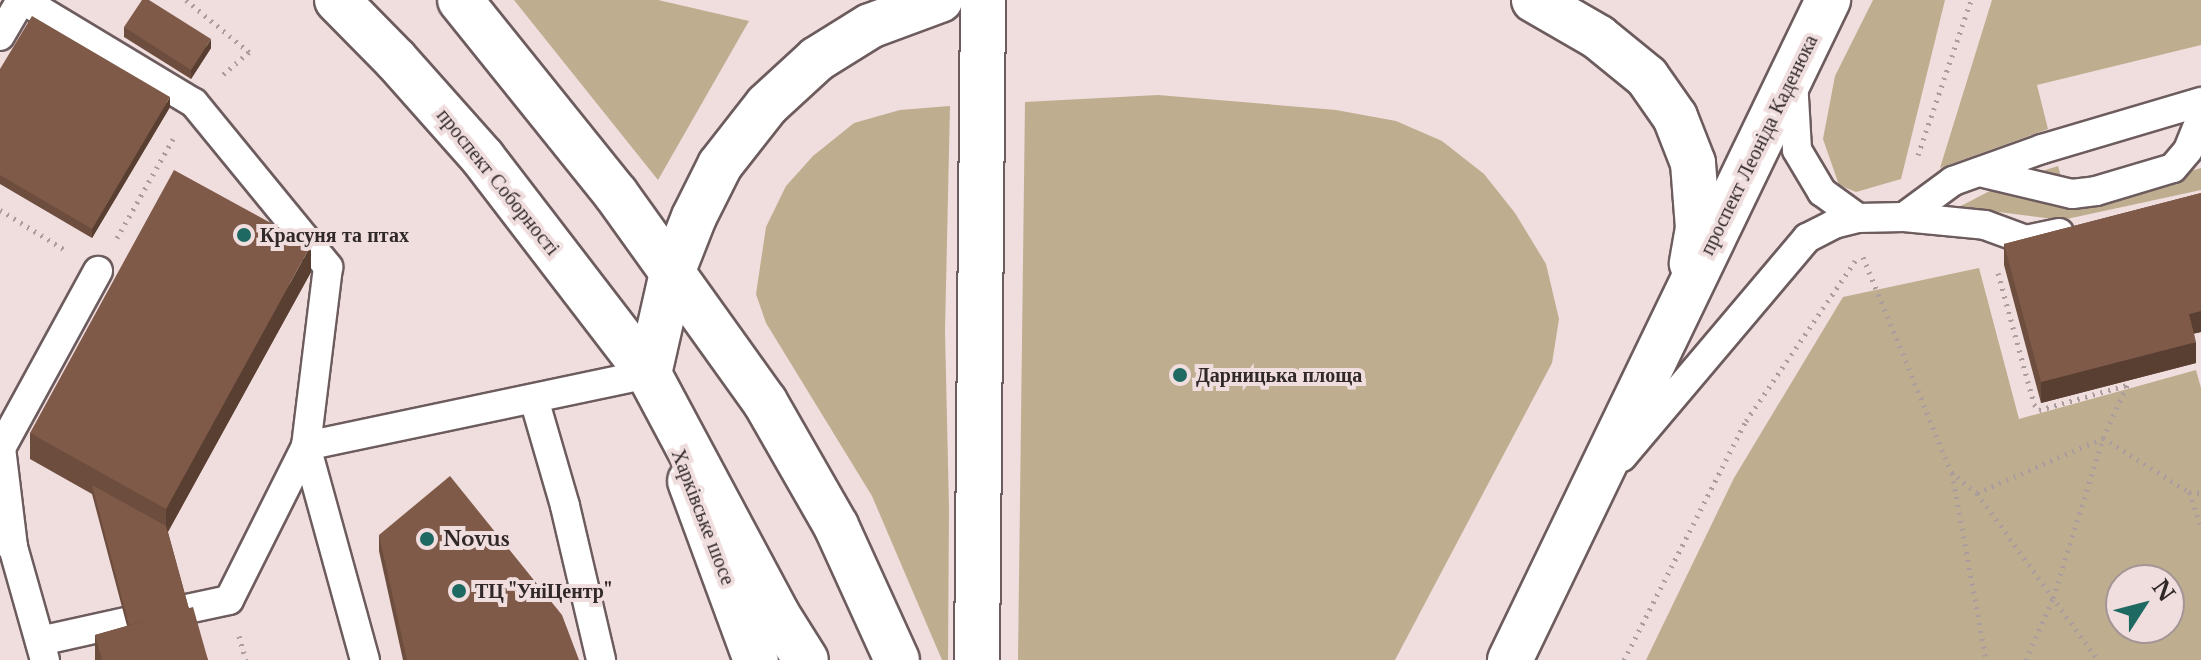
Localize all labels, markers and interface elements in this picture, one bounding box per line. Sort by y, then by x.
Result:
street label: проспект Леоніда Каденюка [1695,31,1823,259]
street label: проспект Соборності [432,104,564,260]
place label: Красуня та птах [260,223,409,247]
marker: Красуня та птах [235,226,253,244]
place label: Дарницька площа [1196,363,1362,387]
marker: Дарницька площа [1171,366,1189,384]
street label: Харківське шосе [666,446,740,588]
place label: Novus [443,527,510,551]
marker: Novus [418,530,436,548]
north arrow [2105,564,2185,644]
text: N [2146,574,2180,607]
place label: ТЦ "УніЦентр" [475,579,612,603]
marker: ТЦ "УніЦентр" [450,582,468,600]

